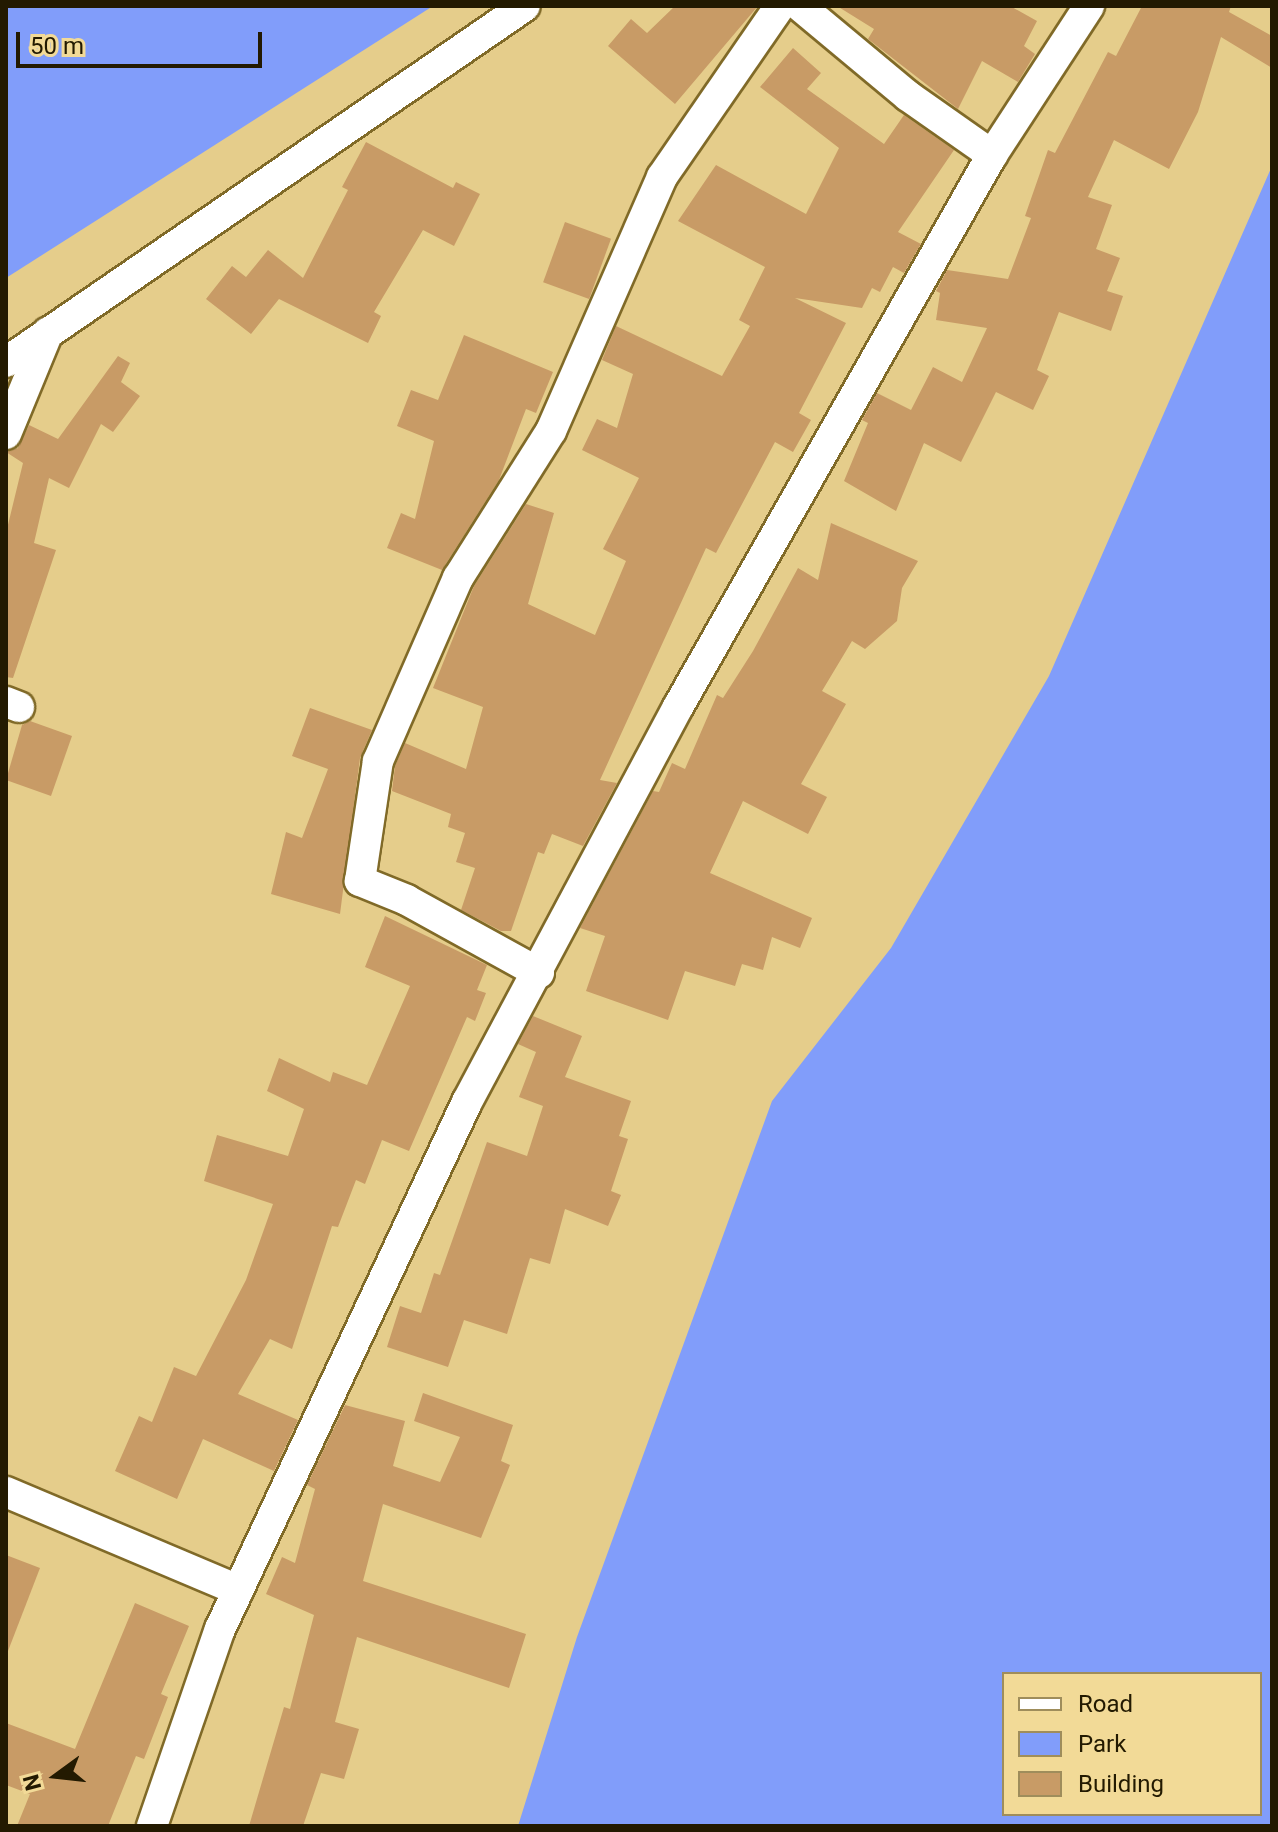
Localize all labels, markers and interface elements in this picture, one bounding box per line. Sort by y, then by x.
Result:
scale bar [20,16,266,66]
text: 50 m [30,32,84,60]
legend [1002,1672,1262,1816]
text: Road [1078,1690,1133,1718]
text: Park [1078,1730,1126,1758]
north arrow [16,1736,96,1816]
text: Building [1078,1770,1164,1798]
text: N [18,1772,46,1793]

